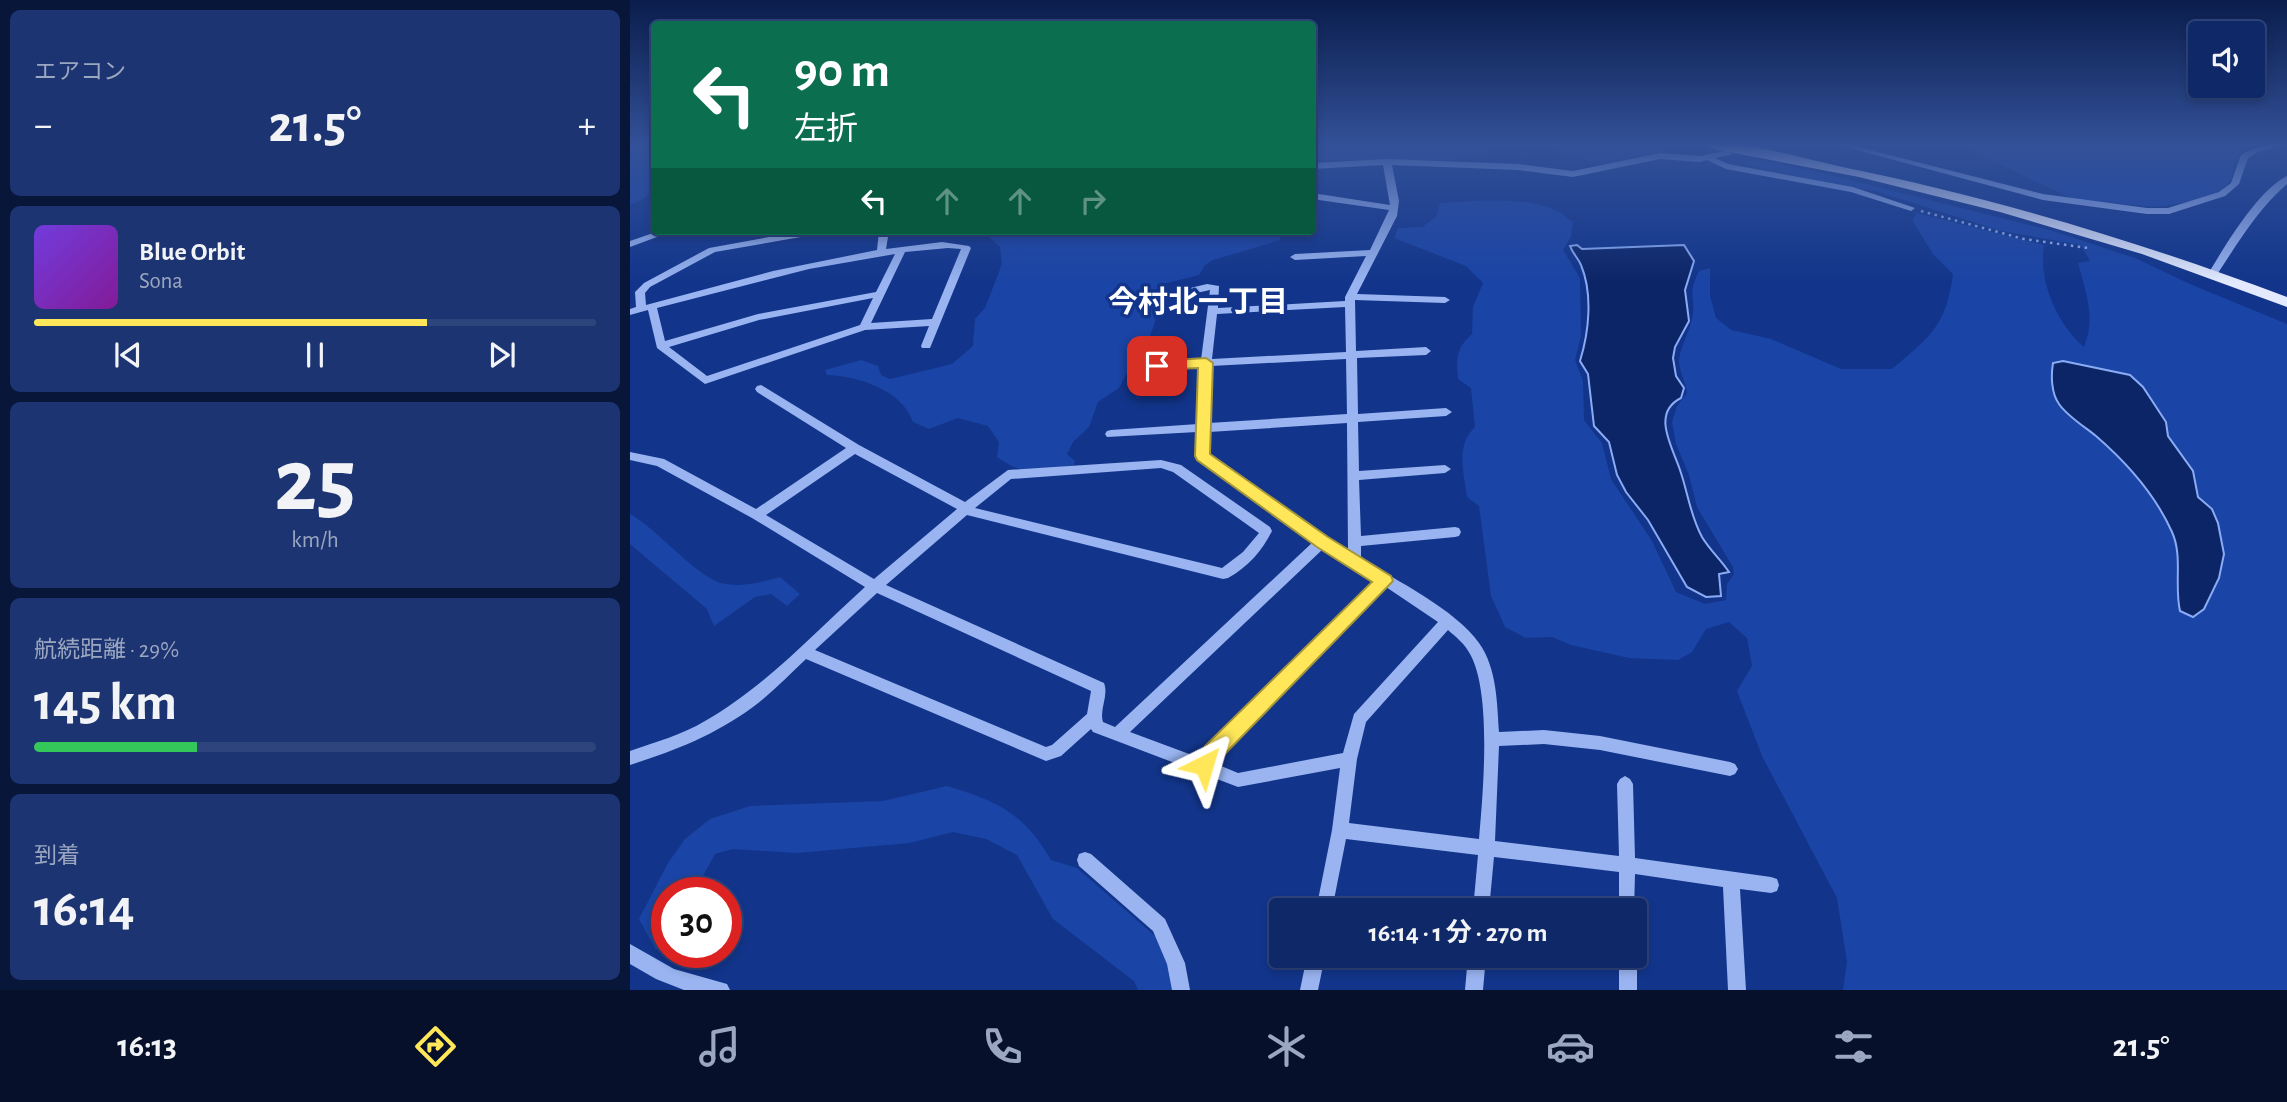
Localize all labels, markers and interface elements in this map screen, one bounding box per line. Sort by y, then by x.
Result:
map controls [2188,21,2265,98]
button: sound [2188,21,2265,98]
text: 90 m [794,47,890,96]
icon: left [679,49,770,140]
text: エアコン [34,61,126,84]
text: 21.5° [269,99,361,151]
text: − [34,107,52,145]
text: + [578,107,596,145]
text: 左折 [794,113,858,145]
icon: left [855,182,893,220]
icon: ahead [928,182,966,220]
icon: ahead [1001,182,1039,220]
icon: right [1074,182,1112,220]
text: Blue Orbit [139,239,245,265]
text: Sona [139,270,183,293]
district label: 今村北一丁目 [1108,286,1288,318]
icon: previous [109,336,147,374]
icon: pause [296,336,334,374]
icon: next [483,336,521,374]
pin [1127,336,1187,396]
icon: arrive [1138,347,1176,385]
text: 25 [274,436,356,527]
text: km/h [291,529,339,552]
text: 航続距離 · 29% [34,639,179,662]
text: 145 km [34,677,177,729]
position arrow [1167,728,1241,802]
text: 到着 [34,845,80,868]
speed limit sign: 30 [651,877,742,968]
text: 16:14 [34,883,135,935]
text: 16:14 · 1 分 · 270 m [1368,920,1548,946]
icon: directions [411,1022,460,1071]
icon: music [695,1022,744,1071]
icon: phone [978,1022,1027,1071]
icon: climate [1262,1022,1311,1071]
icon: car [1546,1022,1595,1071]
icon: filters [1829,1022,1878,1071]
text: 16:13 [117,1030,177,1062]
text: 21.5° [2113,1030,2170,1062]

